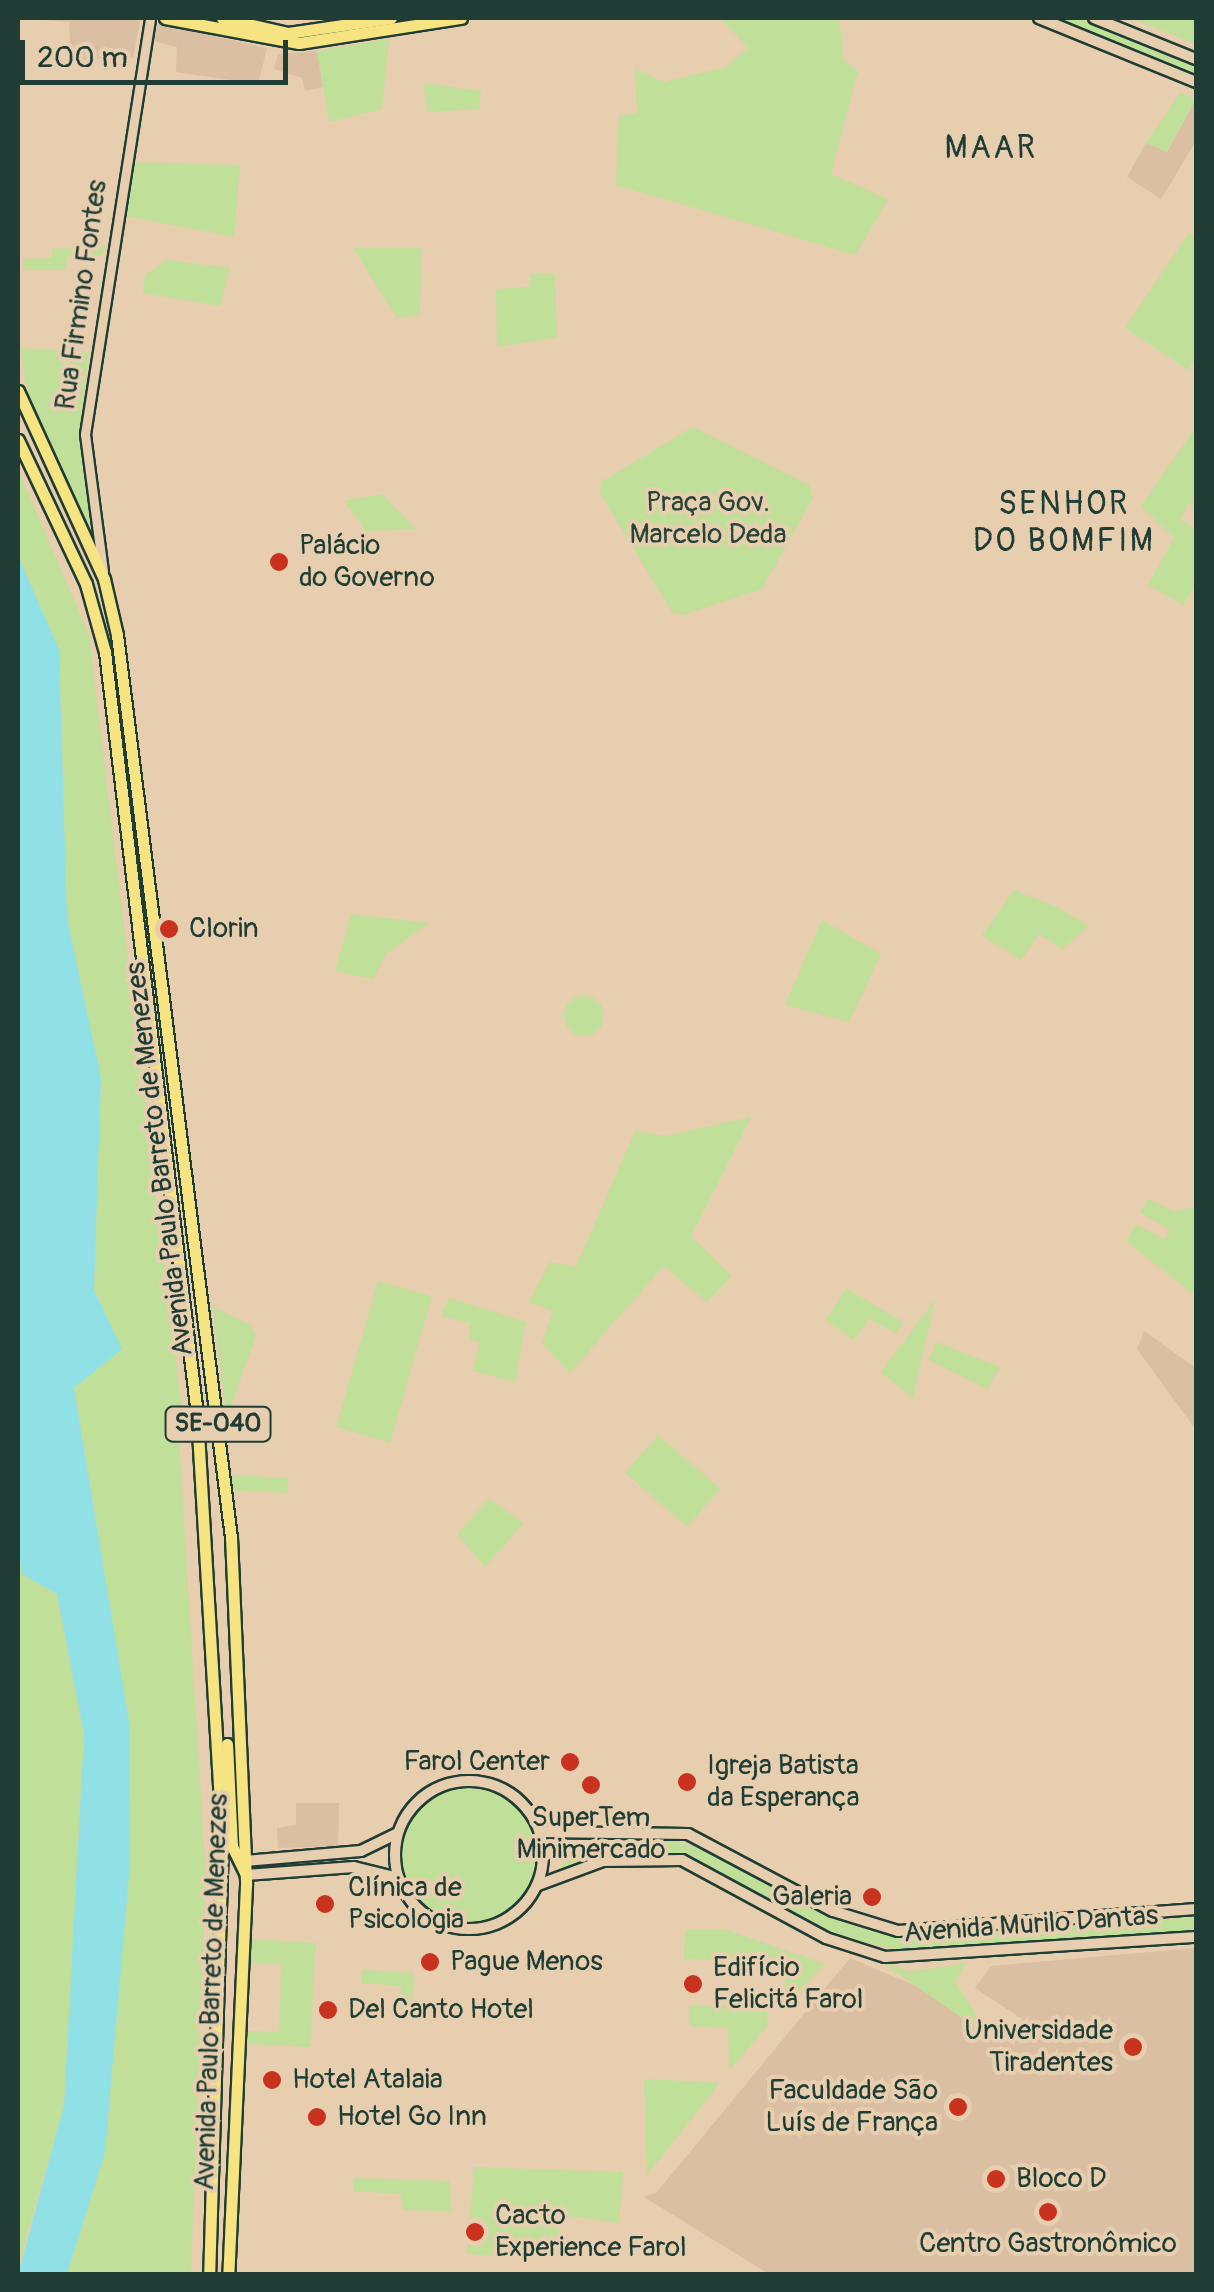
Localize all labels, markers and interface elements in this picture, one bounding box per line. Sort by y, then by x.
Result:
scale bar [25,20,292,82]
text: 200 m [37,39,128,76]
district label: MAAR [944,129,1038,167]
street label: Rua Firmino Fontes [49,178,115,412]
park label: Praça Gov. Marcelo Deda [629,486,787,552]
district label: SENHOR DO BOMFIM [973,486,1155,561]
place label: Palácio do Governo [299,529,435,595]
marker: Palácio do Governo [268,551,290,573]
place label: Clorin [189,912,259,946]
marker: Clorin [158,918,180,940]
street label: Avenida Paulo Barreto de Menezes [119,960,201,1358]
road number: SE-040 [163,1404,273,1444]
place label: Farol Center [403,1745,550,1779]
place label: Igreja Batista da Esperança [707,1749,859,1815]
marker: Farol Center [559,1751,581,1773]
marker: Igreja Batista da Esperança [676,1771,698,1793]
marker: SuperTem Minimercado [580,1774,602,1796]
street label: Avenida Paulo Barreto de Menezes [188,1793,236,2191]
place label: SuperTem Minimercado [516,1801,666,1867]
place label: Clínica de Psicologia [348,1871,464,1937]
place label: Galeria [772,1880,852,1914]
marker: Galeria [861,1886,883,1908]
marker: Clínica de Psicologia [312,1891,338,1917]
street label: Avenida Murilo Dantas [903,1899,1159,1951]
place label: Pague Menos [450,1945,603,1979]
marker: Pague Menos [419,1951,441,1973]
place label: Edifício Felicitá Farol [713,1951,863,2017]
marker: Edifício Felicitá Farol [682,1973,704,1995]
place label: Del Canto Hotel [348,1993,534,2027]
marker: Del Canto Hotel [317,1999,339,2021]
place label: Universidade Tiradentes [964,2014,1113,2080]
marker: Universidade Tiradentes [1122,2036,1144,2058]
place label: Hotel Atalaia [292,2063,443,2097]
marker: Hotel Atalaia [261,2069,283,2091]
place label: Faculdade São Luís de França [765,2074,938,2140]
marker: Faculdade São Luís de França [947,2096,969,2118]
place label: Hotel Go Inn [337,2100,487,2134]
marker: Hotel Go Inn [306,2106,328,2128]
place label: Bloco D [1016,2162,1106,2196]
marker: Bloco D [985,2168,1007,2190]
place label: Cacto Experience Farol [495,2199,687,2265]
marker: Centro Gastronômico [1037,2201,1059,2223]
marker: Cacto Experience Farol [464,2221,486,2243]
place label: Centro Gastronômico [919,2227,1177,2261]

